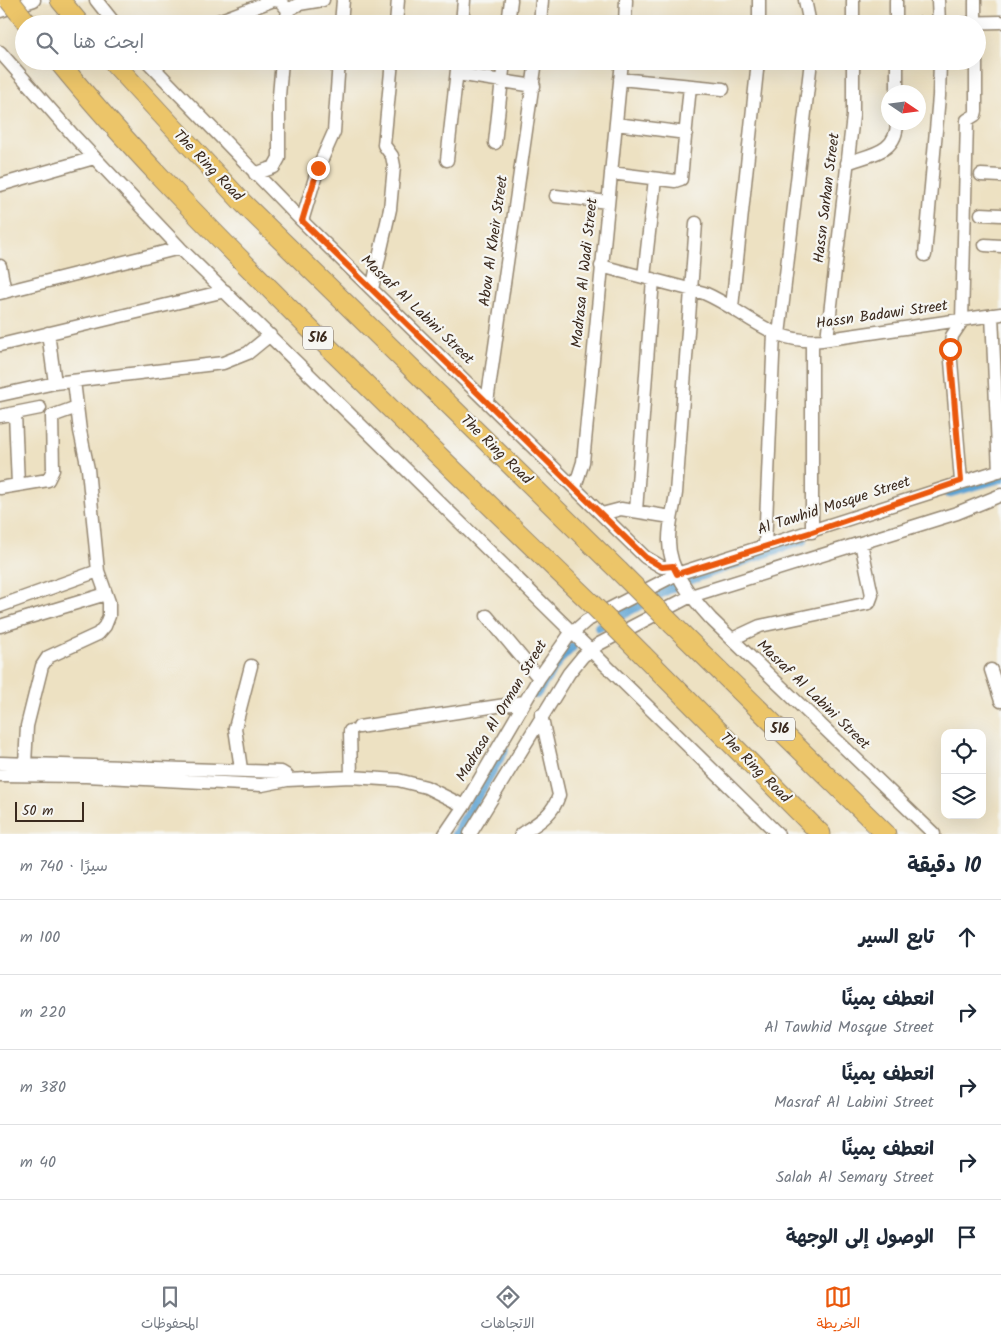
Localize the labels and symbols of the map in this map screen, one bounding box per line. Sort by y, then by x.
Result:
north arrow [881,85,926,130]
street label: The Ring Road [167,124,249,208]
street label: Hassn Sarhan Street [807,131,847,264]
route end [307,157,330,180]
street label: Abou Al Kheir Street [473,174,515,308]
street label: Madrasa Al Wadi Street [565,197,605,349]
street label: Masraf Al Labini Street [355,249,479,371]
street label: Hassn Badawi Street [815,294,950,336]
road number: 516 [303,326,333,349]
route start [939,338,962,361]
street label: The Ring Road [454,409,538,491]
street label: Al Tawhid Mosque Street [755,470,914,542]
street label: Masraf Al Labini Street [751,634,875,756]
street label: Madrasa Al Orman Street [450,635,554,787]
road number: 516 [765,718,795,741]
street label: The Ring Road [714,727,797,810]
scale bar [15,799,84,822]

